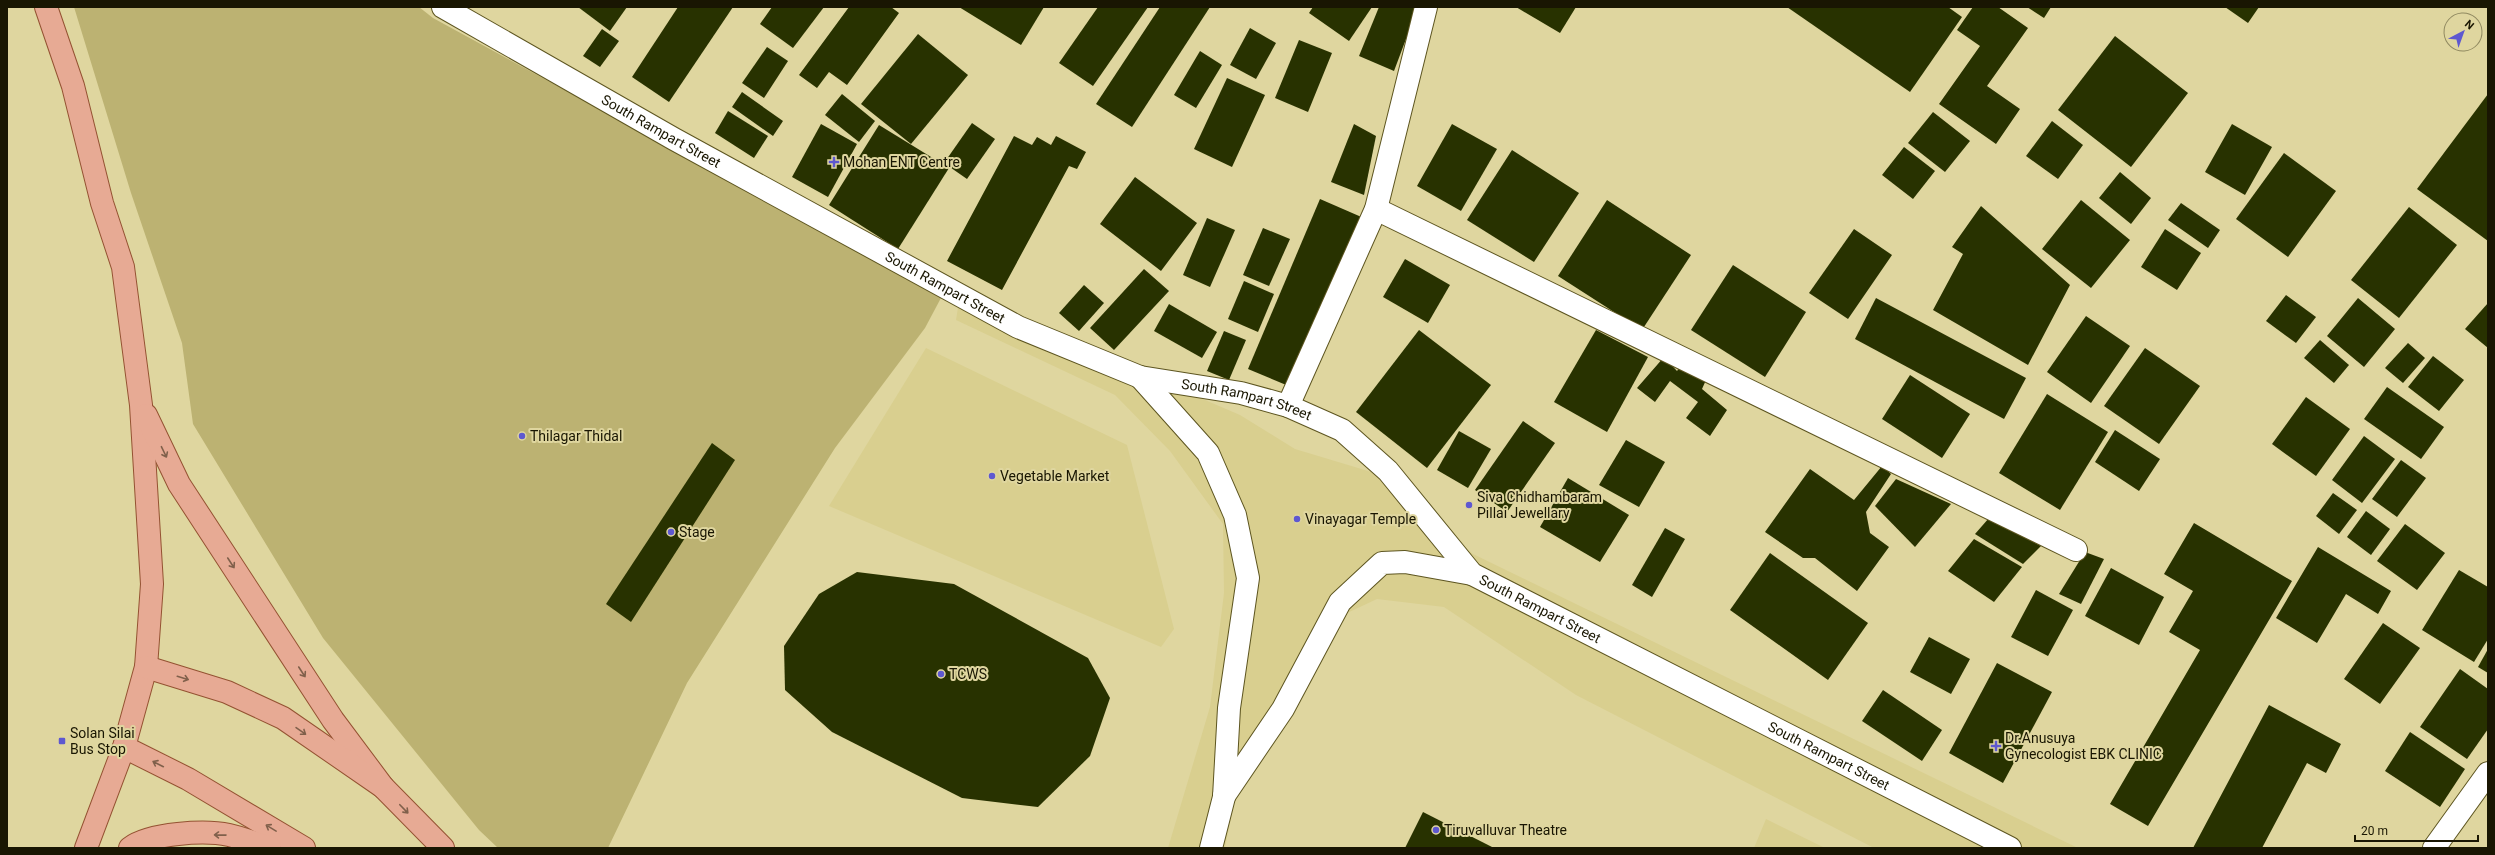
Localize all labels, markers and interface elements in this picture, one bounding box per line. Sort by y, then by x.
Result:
north arrow [2443,12,2483,52]
text: N [2462,17,2477,32]
street label: South Rampart Street [599,91,724,171]
place label: Mohan ENT Centre [843,154,960,170]
marker: Mohan ENT Centre [828,156,840,168]
street label: South Rampart Street [882,248,1008,327]
street label: South Rampart Street [1180,376,1315,424]
place label: Thilagar Thidal [530,428,622,444]
marker: Thilagar Thidal [517,431,527,441]
one-way arrow [161,446,168,458]
place label: Vegetable Market [1000,468,1110,484]
marker: Vegetable Market [987,471,997,481]
place label: Siva Chidhambaram Pillai Jewellary [1477,489,1602,521]
marker: Siva Chidhambaram Pillai Jewellary [1464,500,1474,510]
place label: Vinayagar Temple [1305,511,1416,527]
marker: Vinayagar Temple [1292,514,1302,524]
place label: Stage [679,524,715,540]
marker: Stage [666,527,676,537]
one-way arrow [228,557,236,569]
street label: South Rampart Street [1477,571,1604,646]
one-way arrow [299,666,307,678]
place label: TCWS [949,666,987,682]
marker: TCWS [936,669,946,679]
one-way arrow [176,675,189,682]
street label: South Rampart Street [1765,718,1893,793]
place label: Solan Silai Bus Stop [70,725,135,757]
one-way arrow [295,727,306,735]
place label: Dr.Anusuya Gynecologist EBK CLINIC [2005,730,2162,762]
marker: Solan Silai Bus Stop [57,736,67,746]
marker: Dr.Anusuya Gynecologist EBK CLINIC [1990,740,2002,752]
one-way arrow [152,760,164,767]
one-way arrow [399,804,409,814]
scale bar [2355,817,2478,843]
place label: Tiruvalluvar Theatre [1444,822,1567,838]
one-way arrow [265,824,277,832]
text: 20 m [2361,824,2388,838]
marker: Tiruvalluvar Theatre [1431,825,1441,835]
one-way arrow [214,831,227,838]

